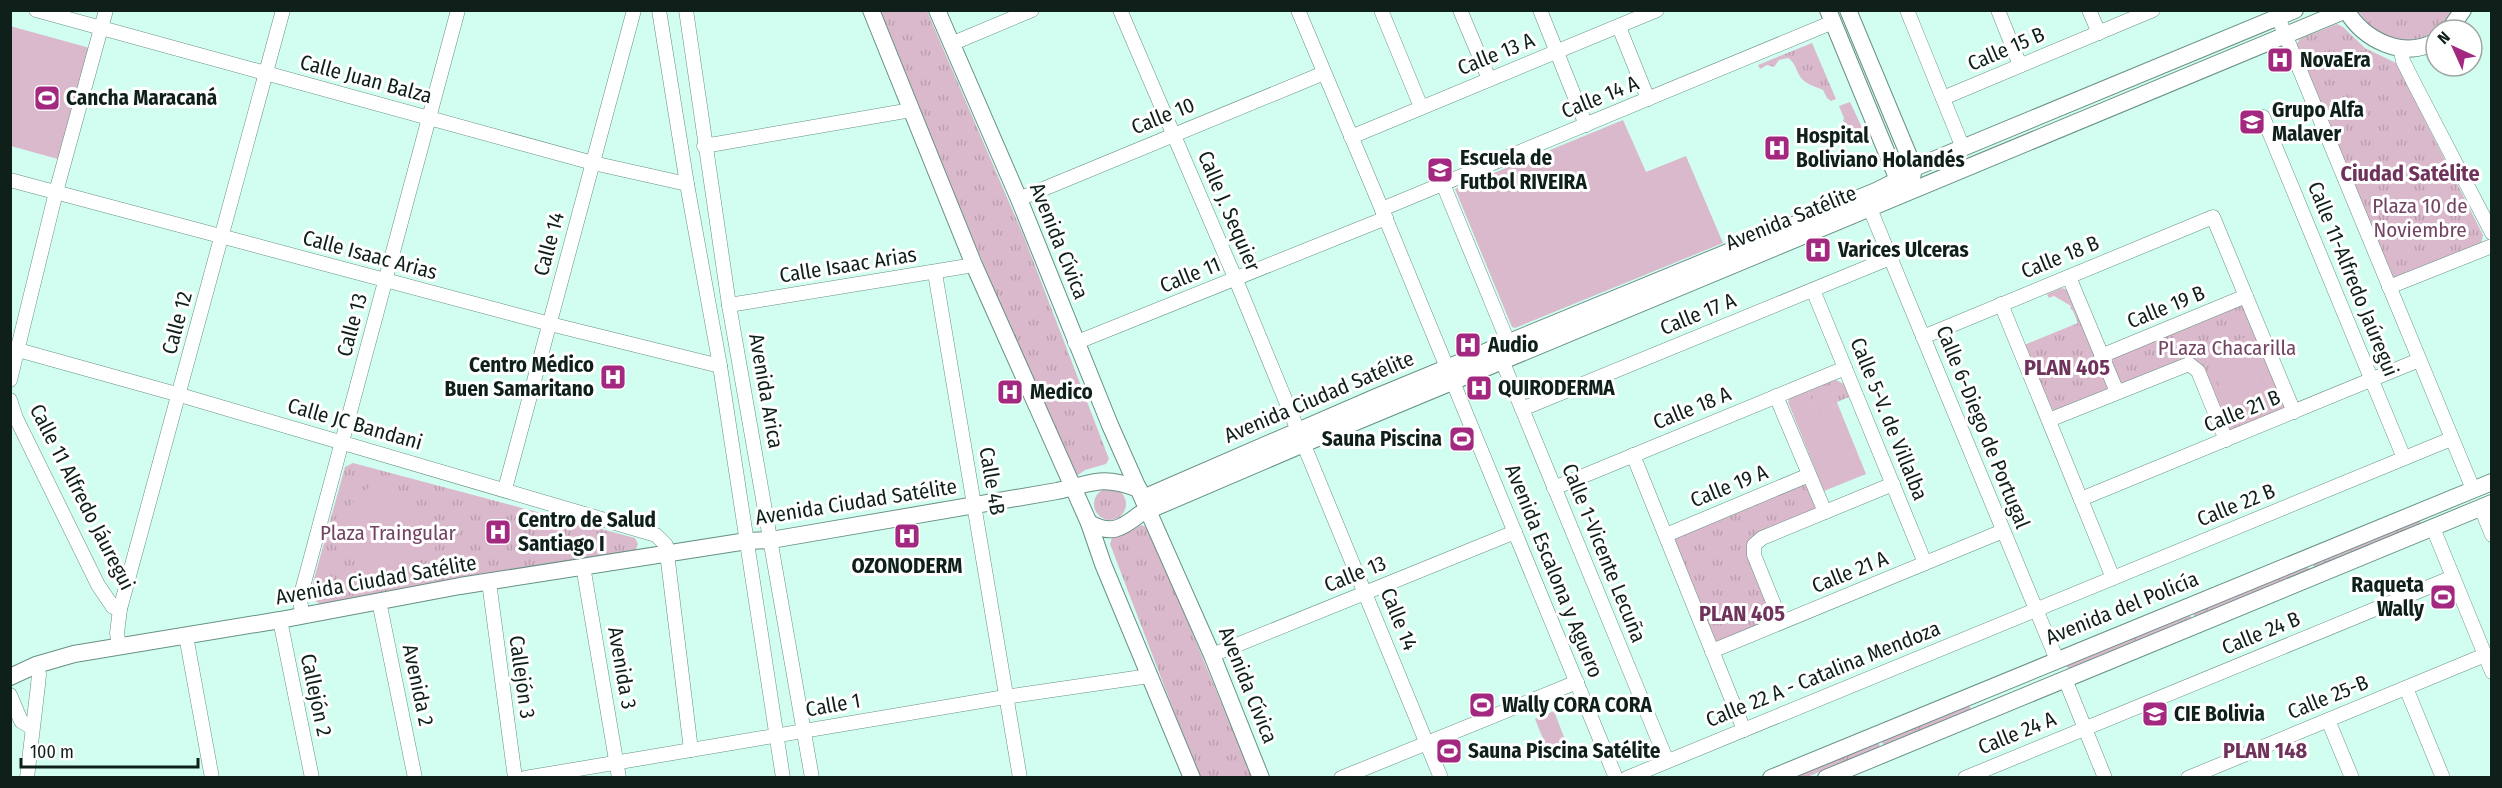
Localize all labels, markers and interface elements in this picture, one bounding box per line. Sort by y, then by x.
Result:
north arrow [2424,18,2484,78]
street label: Calle 15 B [1964,21,2048,77]
street label: Calle 13 A [1454,27,1538,81]
text: N [2434,28,2454,48]
hospital icon: NovaEra [2265,45,2295,75]
place label: NovaEra [2300,47,2371,73]
street label: Calle Juan Balza [297,49,435,109]
street label: Calle 14 A [1557,70,1643,124]
sports icon: Cancha Maracaná [32,83,62,113]
place label: Cancha Maracaná [66,85,217,111]
street label: Calle 10 [1128,92,1198,140]
place label: Grupo Alfa Malaver [2272,97,2364,147]
school or university icon: Grupo Alfa Malaver [2237,107,2267,137]
place label: Hospital Boliviano Holandés [1796,123,1965,173]
hospital icon: Hospital Boliviano Holandés [1762,133,1792,163]
place label: Escuela de Futbol RIVEIRA [1460,145,1587,195]
street label: Calle J. Sequier [1192,147,1266,276]
school or university icon: Escuela de Futbol RIVEIRA [1425,155,1455,185]
district label: Ciudad Satélite [2340,160,2480,187]
street label: Calle 11-Alfredo Jaúregui [2302,178,2404,380]
street label: Avenida Cívica [1024,179,1094,303]
street label: Avenida Satélite [1722,180,1860,256]
park label: Plaza 10 de Noviembre [2372,193,2468,243]
street label: Calle 14 [528,209,570,279]
street label: Calle Isaac Arias [300,225,440,285]
street label: Calle 18 B [2017,230,2103,284]
hospital icon: Varices Ulceras [1803,235,1833,265]
place label: Varices Ulceras [1837,237,1969,263]
street label: Calle Isaac Arias [778,241,918,289]
street label: Calle 11 [1156,251,1224,299]
street label: Calle 19 B [2123,280,2209,334]
street label: Calle 17 A [1656,287,1740,341]
street label: Calle 12 [156,289,198,357]
street label: Calle 13 [331,290,373,360]
street label: Calle 6-Diego de Portugal [1930,322,2036,533]
hospital icon: Audio [1453,330,1483,360]
street label: Avenida Arica [743,331,789,451]
place label: Audio [1487,332,1538,358]
street label: Calle 5-V. de Villalba [1845,334,1933,504]
park label: PLaza Chacarilla [2158,335,2296,361]
street label: Avenida Ciudad Satélite [1220,345,1418,449]
place label: Centro Médico Buen Samaritano [445,352,594,402]
district label: PLAN 405 [2024,354,2110,381]
hospital icon: Centro Médico Buen Samaritano [598,362,628,392]
hospital icon: QUIRODERMA [1464,373,1494,403]
place label: QUIRODERMA [1498,375,1615,401]
hospital icon: Medico [995,377,1025,407]
place label: Medico [1030,379,1093,405]
street label: Calle 18 A [1649,381,1735,435]
street label: Calle 21 B [2200,384,2284,438]
street label: Calle JC Bandani [285,392,425,456]
street label: Calle 11 Alfredo Jáuregui [24,400,140,594]
sports icon: Sauna Piscina [1447,424,1477,454]
place label: Sauna Piscina [1322,426,1442,452]
street label: Calle 4B [973,445,1011,517]
street label: Calle 19 A [1686,459,1772,513]
street label: Avenida Escalona y Aguero [1499,460,1609,682]
street label: Calle 1-Vicente Lecuña [1556,460,1652,646]
street label: Avenida Ciudad Satélite [753,473,959,531]
street label: Calle 22 B [2193,478,2279,532]
place label: Centro de Salud Santiago I [518,507,656,557]
hospital icon: Centro de Salud Santiago I [483,517,513,547]
park label: Plaza Traingular [320,520,457,546]
hospital icon: OZONODERM [892,521,922,551]
street label: Calle 21 A [1808,545,1892,599]
street label: Avenida Ciudad Satélite [273,550,479,610]
street label: Calle 13 [1320,550,1390,598]
place label: OZONODERM [852,553,962,579]
street label: Avenida del Policía [2042,566,2202,650]
place label: Raqueta Wally [2351,572,2425,622]
sports icon: Raqueta Wally [2428,582,2458,612]
street label: Calle 14 [1375,584,1423,654]
district label: PLAN 405 [1699,600,1785,627]
street label: Calle 24 B [2218,606,2304,660]
street label: Calle 22 A - Catalina Mendoza [1702,615,1944,733]
street label: Avenida Cívica [1213,623,1283,747]
street label: Avenida 3 [602,625,642,711]
street label: Callejón 3 [503,634,541,720]
street label: Avenida 2 [397,642,439,728]
street label: Callejón 2 [295,651,337,739]
street label: Calle 25-B [2284,669,2372,725]
street label: Calle 1 [804,687,862,723]
sports icon: Wally CORA CORA [1467,690,1497,720]
place label: Wally CORA CORA [1502,692,1652,718]
school or university icon: CIE Bolivia [2140,699,2170,729]
place label: CIE Bolivia [2174,701,2265,727]
street label: Calle 24 A [1974,706,2060,760]
scale bar [21,731,198,769]
sports icon: Sauna Piscina Satélite [1434,736,1464,766]
district label: PLAN 148 [2223,737,2307,764]
place label: Sauna Piscina Satélite [1468,738,1661,764]
text: 100 m [30,741,74,763]

